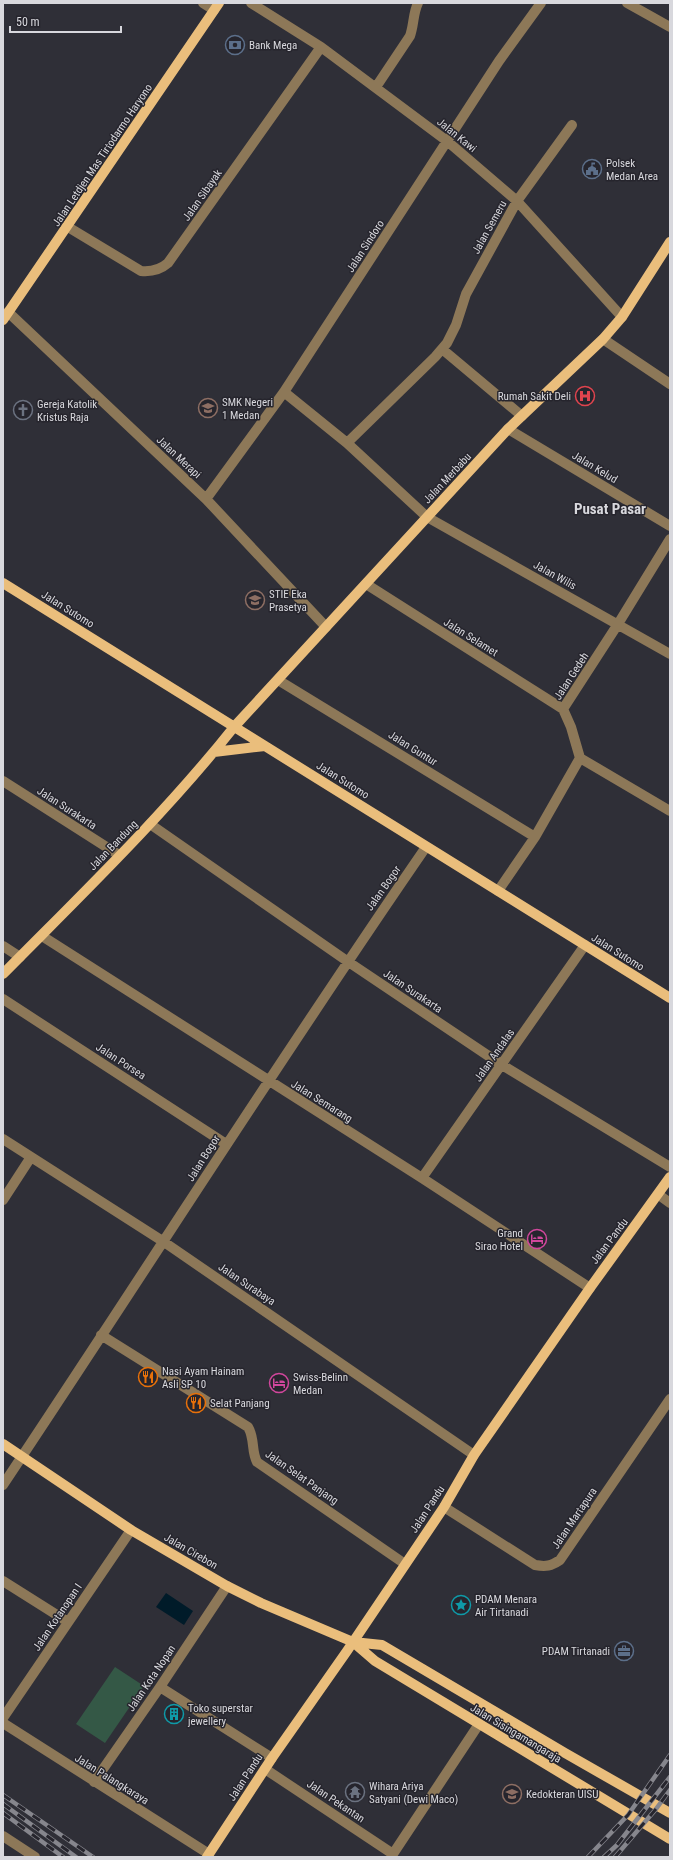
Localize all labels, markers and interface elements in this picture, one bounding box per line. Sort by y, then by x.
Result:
scale bar [10,8,121,34]
text: 50 m [16,15,40,29]
bank icon: Bank Mega [224,34,246,56]
place label: Bank Mega [249,39,297,52]
street label: Jalan Letdjen Mas Tirtodarmo Haryono [50,81,155,229]
street label: Jalan Kawi [434,115,479,155]
place label: Polsek Medan Area [606,157,658,183]
public building icon: Polsek Medan Area [581,158,603,180]
street label: Jalan Sibayak [180,167,225,224]
street label: Jalan Semeru [469,198,509,256]
street label: Jalan Sindoro [344,217,387,275]
hospital icon: Rumah Sakit Deli [574,385,596,407]
place label: Rumah Sakit Deli [498,390,571,403]
place label: SMK Negeri 1 Medan [222,396,273,422]
school or university icon: SMK Negeri 1 Medan [197,397,219,419]
place label: Gereja Katolik Kristus Raja [37,398,97,424]
church icon: Gereja Katolik Kristus Raja [12,399,34,421]
street label: Jalan Merapi [154,433,204,481]
street label: Jalan Kelud [570,449,620,486]
street label: Jalan Merbabu [421,450,474,506]
district label: Pusat Pasar [574,500,646,518]
street label: Jalan Wilis [531,558,579,593]
street label: Jalan Sutomo [39,588,97,631]
place label: STIE Eka Prasetya [269,588,307,614]
school or university icon: STIE Eka Prasetya [244,589,266,611]
street label: Jalan Selamet [441,616,500,659]
street label: Jalan Gedeh [551,650,592,702]
street label: Jalan Guntur [386,728,440,769]
street label: Jalan Sutomo [314,759,372,802]
street label: Jalan Surakarta [35,784,99,832]
street label: Jalan Bandung [86,818,140,873]
street label: Jalan Bogor [363,863,404,913]
street label: Jalan Sutomo [589,931,647,974]
street label: Jalan Surakarta [381,967,445,1016]
street label: Jalan Andalas [471,1026,517,1084]
street label: Jalan Porsea [93,1041,148,1082]
street label: Jalan Semarang [289,1077,355,1125]
street label: Jalan Bogor [184,1132,223,1184]
street label: Jalan Pandu [588,1216,631,1267]
place label: Grand Sirao Hotel [475,1227,523,1253]
hotel icon: Grand Sirao Hotel [526,1228,548,1250]
street label: Jalan Surabaya [216,1261,278,1308]
place label: Nasi Ayam Hainam Asli SP 10 [162,1365,244,1391]
restaurant icon: Nasi Ayam Hainam Asli SP 10 [137,1366,159,1388]
place label: Swiss-Belinn Medan [293,1371,348,1397]
hotel icon: Swiss-Belinn Medan [268,1372,290,1394]
restaurant icon: Selat Panjang [185,1392,207,1414]
place label: Selat Panjang [210,1397,270,1410]
street label: Jalan Selat Panjang [263,1447,341,1507]
street label: Jalan Pandu [407,1483,447,1535]
street label: Jalan Martapura [549,1485,600,1551]
street label: Jalan Cirebon [162,1531,220,1572]
street label: Jalan Kotanopan I [30,1581,85,1653]
place label: PDAM Menara Air Tirtanadi [475,1593,537,1619]
place icon: PDAM Menara Air Tirtanadi [450,1594,472,1616]
office icon: PDAM Tirtanadi [613,1640,635,1662]
street label: Jalan Kota Nopan [124,1643,178,1714]
place label: PDAM Tirtanadi [542,1645,610,1658]
street label: Jalan Sisingamangaraja [468,1701,564,1766]
place label: Toko superstar jewellery [187,1702,254,1728]
building icon: Toko superstar jewellery [163,1703,185,1725]
street label: Jalan Pandu [225,1751,265,1803]
street label: Jalan Palangkaraya [72,1752,151,1807]
street label: Jalan Pekantan [304,1777,367,1825]
place label: Wihara Ariya Satyani (Dewi Maco) [369,1780,458,1806]
temple icon: Wihara Ariya Satyani (Dewi Maco) [344,1781,366,1803]
school or university icon: Kedokteran UISU [501,1783,523,1805]
place label: Kedokteran UISU [526,1788,598,1801]

